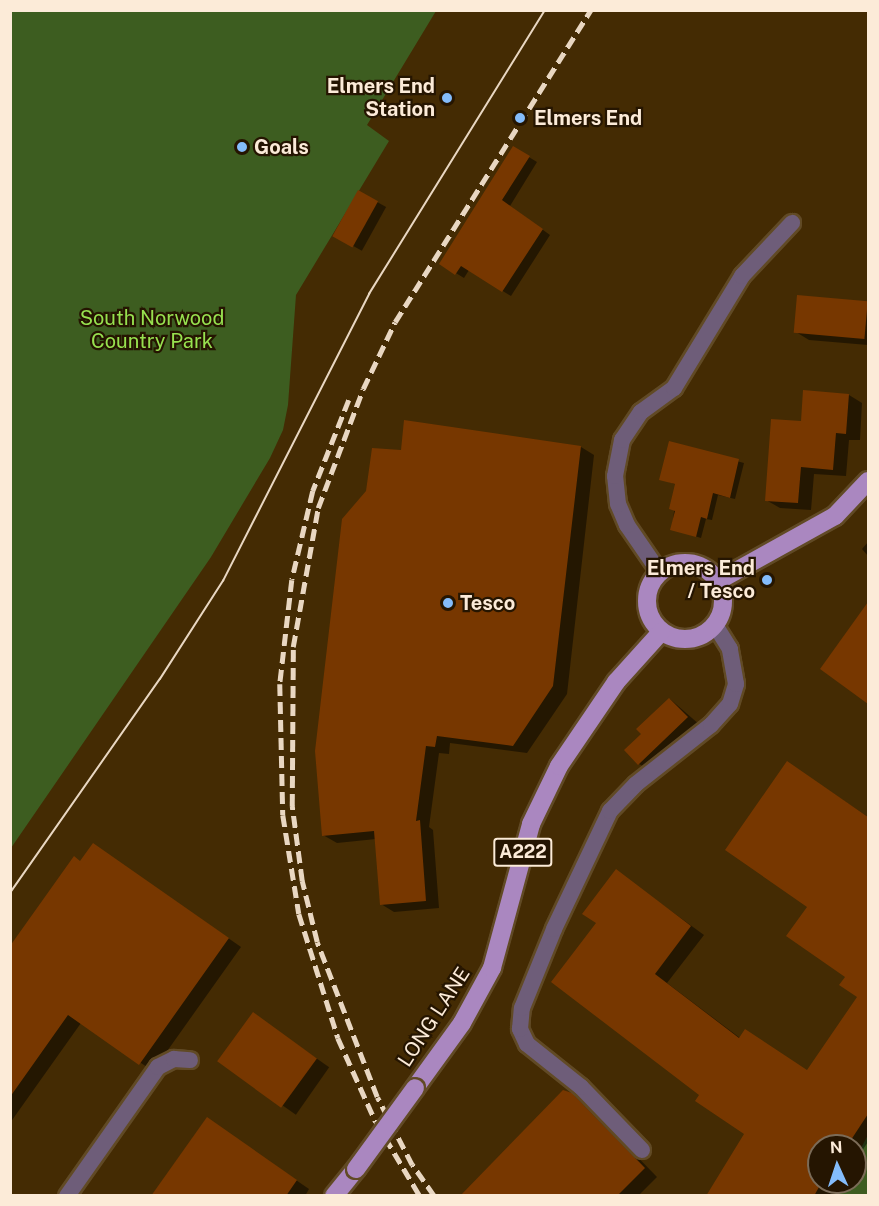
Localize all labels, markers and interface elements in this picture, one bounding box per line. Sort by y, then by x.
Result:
place label: Elmers End Station [327,74,435,121]
marker: Elmers End Station [440,91,454,105]
place label: Elmers End [534,106,642,130]
marker: Elmers End [511,109,529,127]
place label: Goals [254,135,309,159]
marker: Goals [235,140,249,154]
park label: South Norwood Country Park [80,307,224,354]
place label: Elmers End / Tesco [647,556,755,603]
marker: Elmers End / Tesco [760,573,774,587]
place label: Tesco [460,591,515,615]
marker: Tesco [441,596,455,610]
road number: A222 [493,837,553,867]
street label: LONG LANE [393,963,475,1071]
north arrow [807,1134,867,1194]
text: N [829,1138,843,1157]

